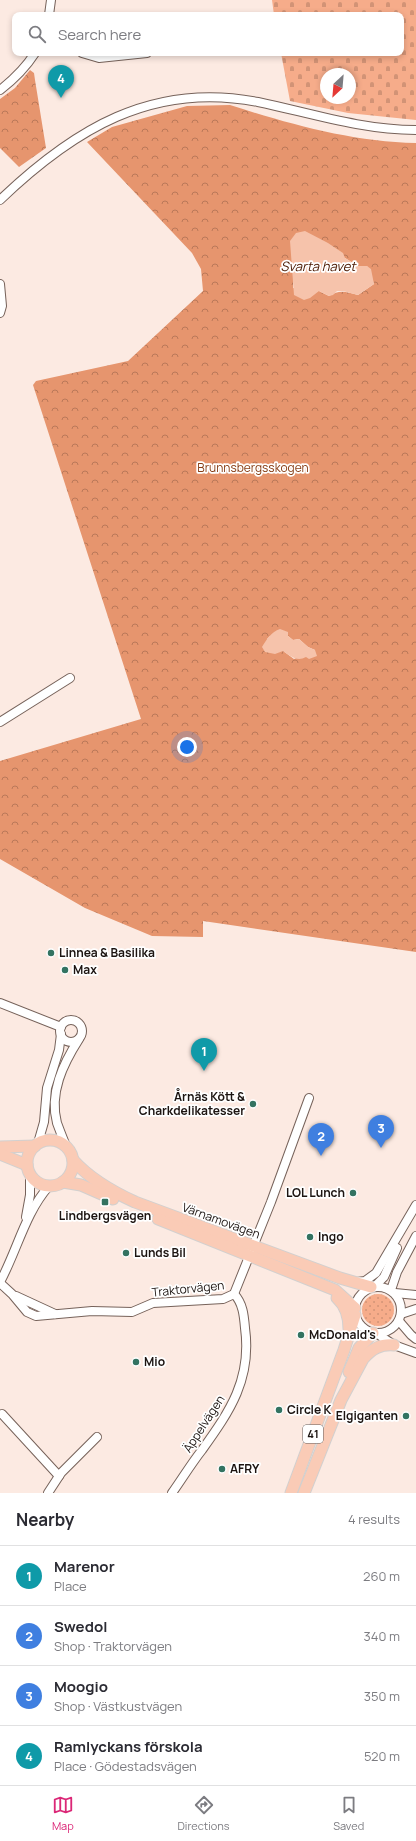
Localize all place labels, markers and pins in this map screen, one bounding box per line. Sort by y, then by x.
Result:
pin: 4 [48,65,74,98]
place label: Linnea & Basilika [59,944,155,961]
marker: Linnea & Basilika [46,948,56,958]
place label: Max [73,961,97,978]
marker: Max [60,965,70,975]
pin: 1 [191,1038,217,1071]
place label: Årnäs Kött & Charkdelikatesser [139,1088,245,1119]
marker: Årnäs Kött & Charkdelikatesser [248,1099,258,1109]
pin: 3 [368,1115,394,1148]
pin: 2 [308,1123,334,1156]
place label: LOL Lunch [286,1184,345,1201]
marker: LOL Lunch [348,1188,358,1198]
marker: Lindbergsvägen [100,1197,110,1207]
place label: Lindbergsvägen [59,1207,151,1224]
place label: Ingo [318,1228,344,1245]
marker: Ingo [305,1232,315,1242]
place label: Lunds Bil [134,1244,186,1261]
marker: Lunds Bil [121,1248,131,1258]
place label: McDonald's [309,1326,376,1343]
marker: McDonald's [296,1330,306,1340]
place label: Mio [144,1353,165,1370]
marker: Mio [131,1357,141,1367]
place label: Circle K [287,1401,332,1418]
marker: Circle K [274,1405,284,1415]
place label: Elgiganten [336,1407,398,1424]
marker: Elgiganten [401,1411,411,1421]
place label: AFRY [230,1460,260,1477]
marker: AFRY [217,1464,227,1474]

